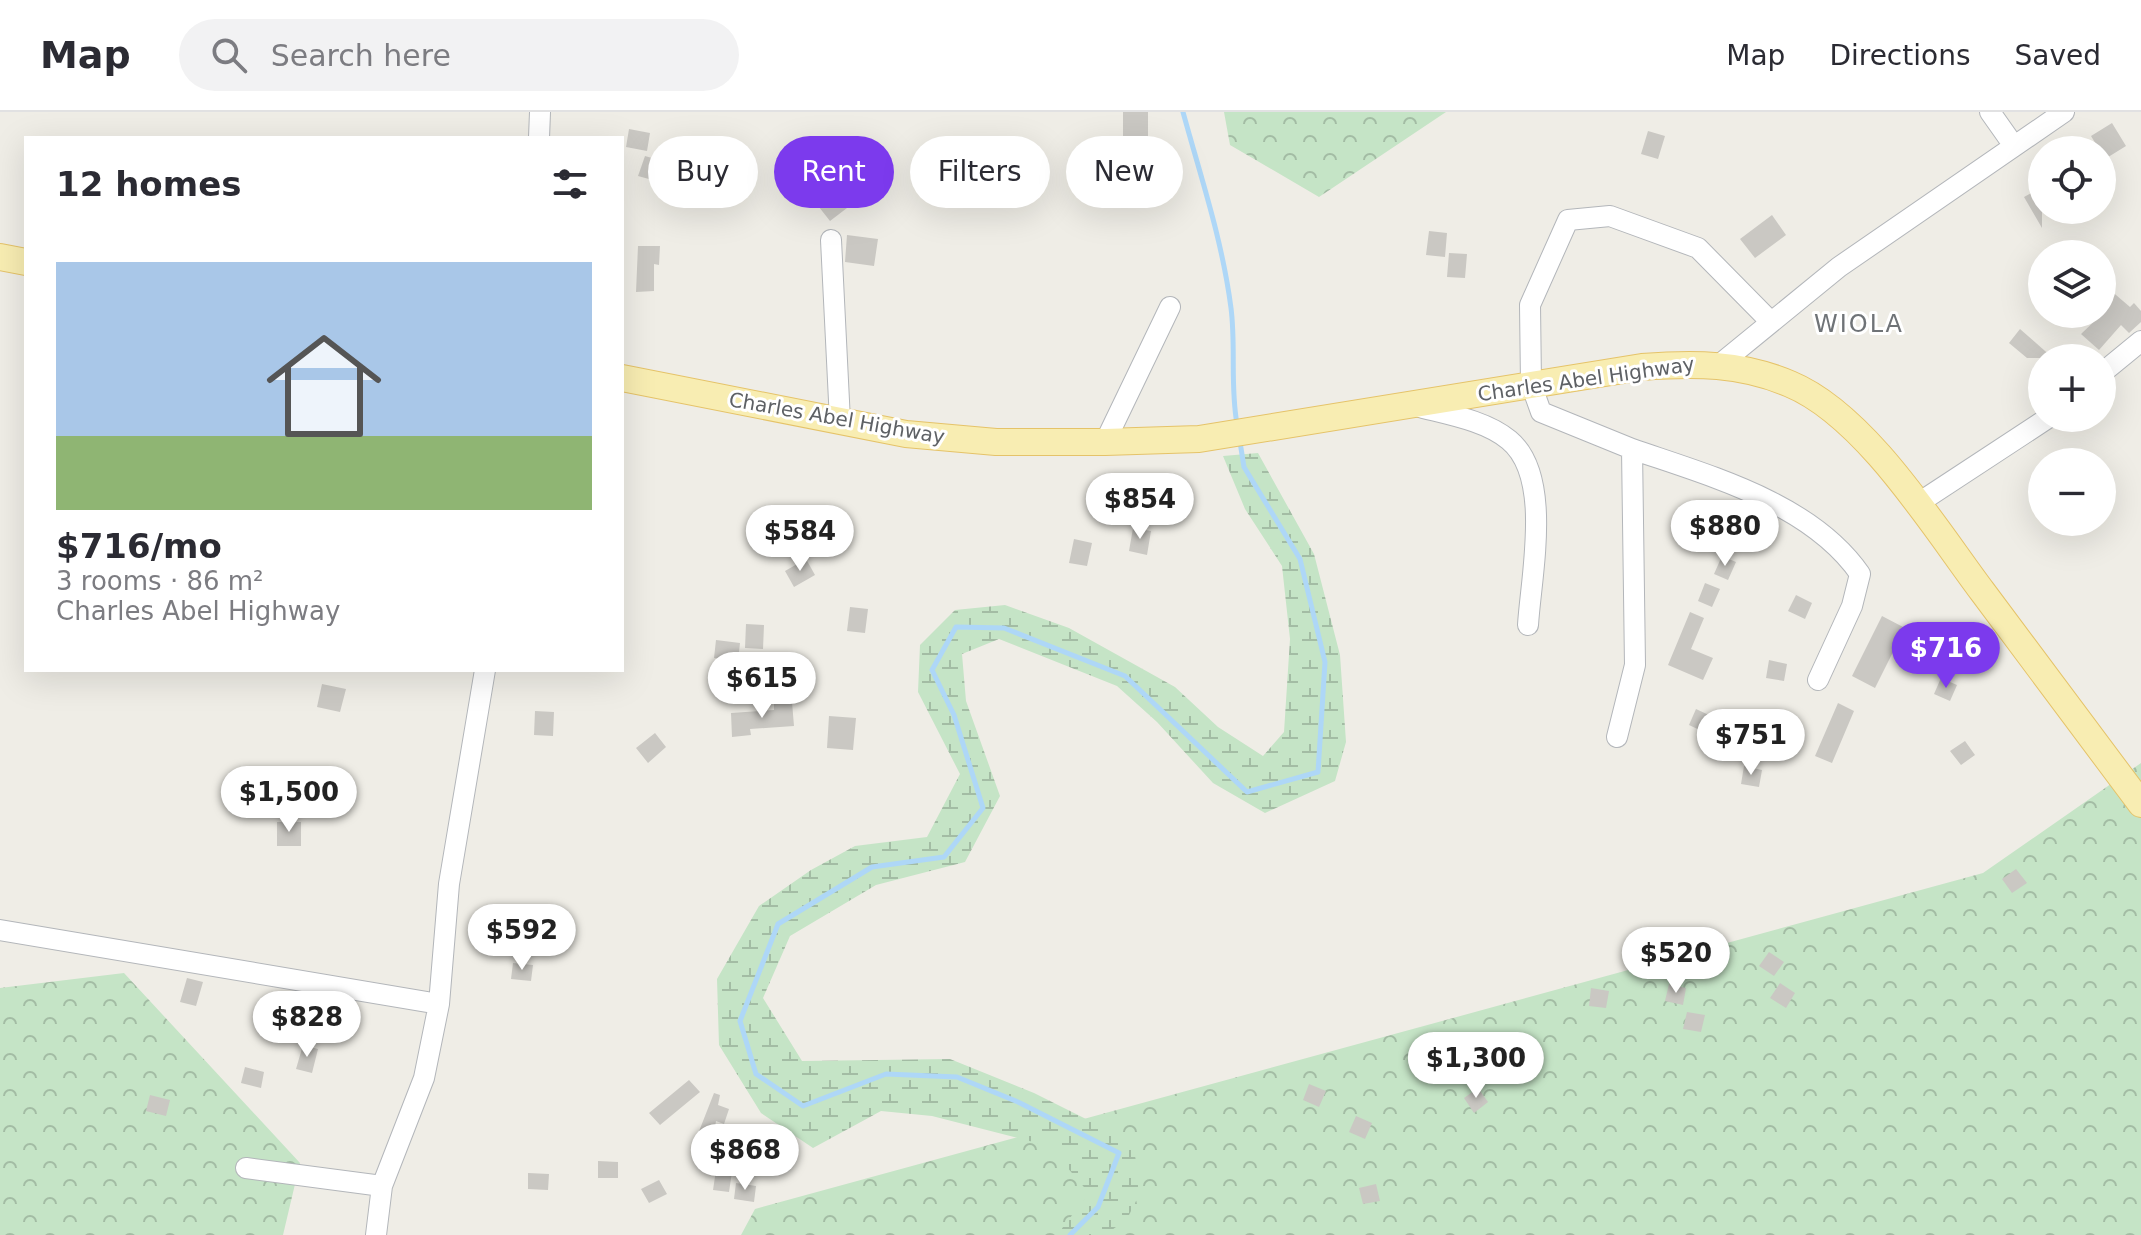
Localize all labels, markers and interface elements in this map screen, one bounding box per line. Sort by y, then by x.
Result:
search box [179,19,739,91]
text: Map [40,33,131,77]
icon: search [207,33,251,77]
text: Search here [271,38,451,73]
text: Map [1726,39,1785,72]
text: Directions [1829,39,1970,72]
text: Saved [2014,39,2101,72]
chip: Buy [648,136,758,208]
chip: Rent [774,136,894,208]
chip: Filters [910,136,1050,208]
chip: New [1066,136,1183,208]
map controls [2028,136,2116,536]
button: locate [2028,136,2116,224]
icon: filters [548,162,592,206]
text: 12 homes [56,164,241,204]
button: layers [2028,240,2116,328]
district label: WIOLA [1814,310,1904,338]
icon: home [252,314,396,458]
button: + [2028,344,2116,432]
street label: Charles Abel Highway [1476,352,1696,406]
street label: Charles Abel Highway [727,387,947,449]
button: − [2028,448,2116,536]
pin: $854 [1093,473,1187,541]
text: $854 [1104,484,1176,514]
pin: $880 [1678,500,1772,568]
pin: $584 [753,505,847,573]
text: $880 [1689,511,1761,541]
text: $584 [764,516,836,546]
text: $716/mo [56,526,222,566]
text: 3 rooms · 86 m² [56,566,264,596]
text: Charles Abel Highway [56,596,340,626]
pin: $716 [1899,622,1993,690]
text: $716 [1910,633,1982,663]
pin: $615 [715,652,809,720]
text: $615 [726,663,798,693]
pin: $751 [1704,709,1798,777]
text: $751 [1715,720,1787,750]
pin: $1,500 [224,766,354,834]
text: $1,500 [239,777,339,807]
pin: $592 [475,904,569,972]
text: $592 [486,915,558,945]
pin: $520 [1629,927,1723,995]
text: $520 [1640,938,1712,968]
pin: $828 [260,991,354,1059]
text: $828 [271,1002,343,1032]
pin: $1,300 [1411,1032,1541,1100]
text: $1,300 [1426,1043,1526,1073]
pin: $868 [698,1124,792,1192]
text: $868 [709,1135,781,1165]

